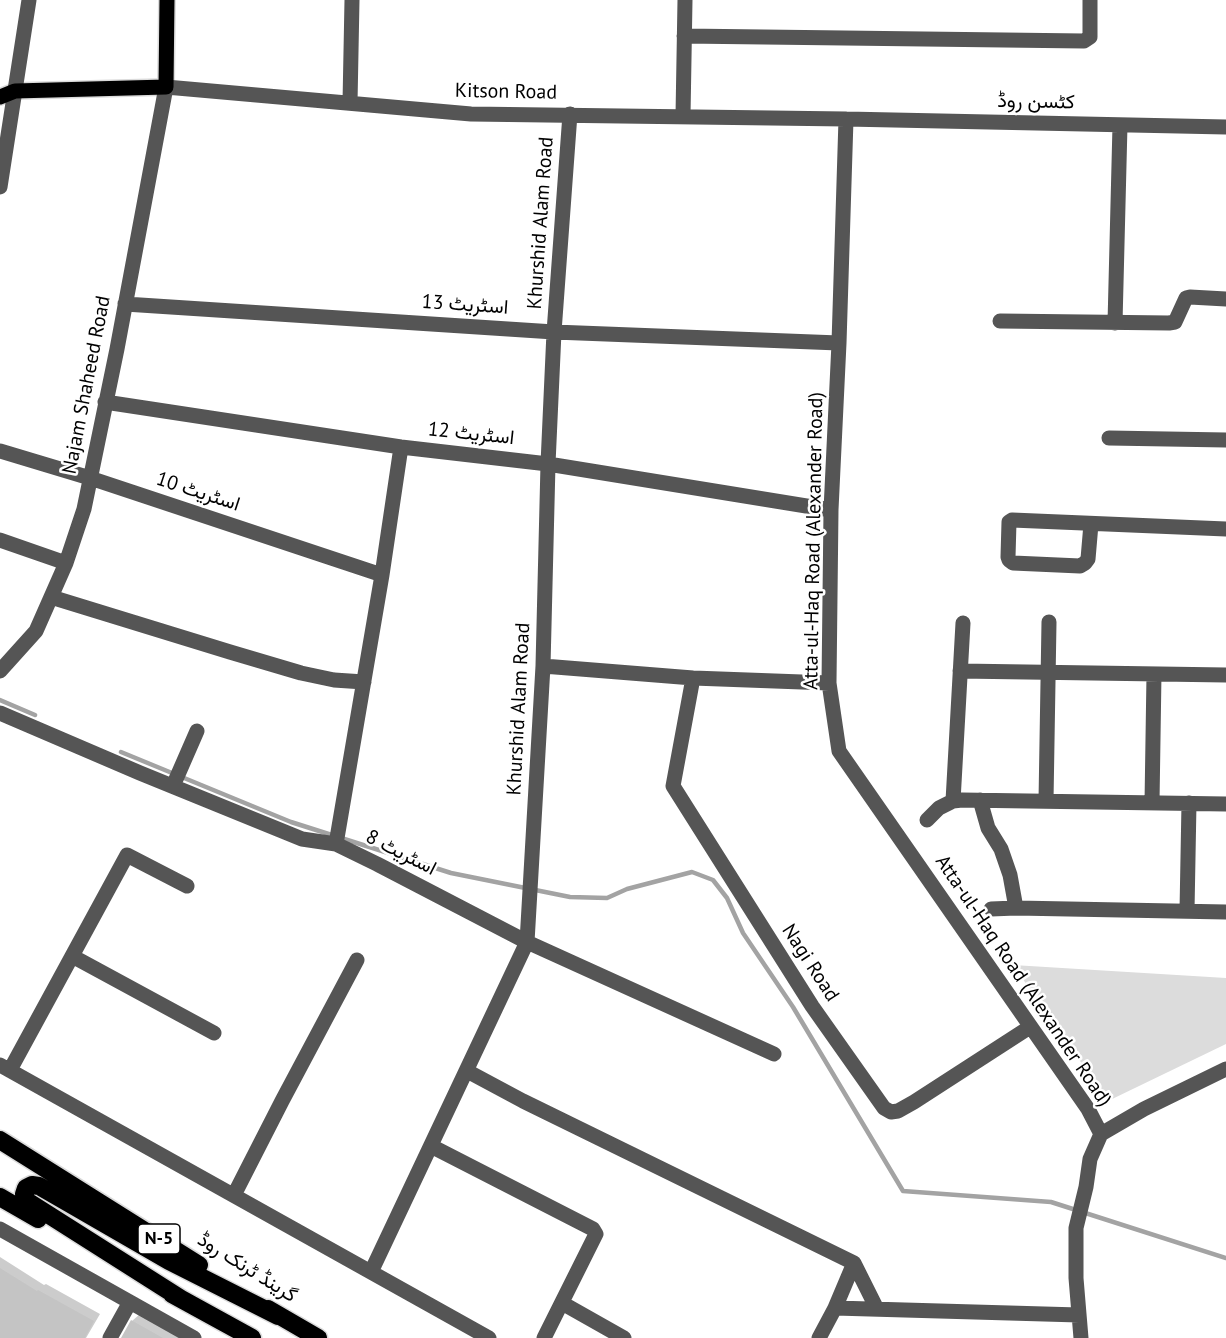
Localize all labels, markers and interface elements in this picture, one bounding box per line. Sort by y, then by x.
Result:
street label: Kitson Road [455,79,557,105]
street label: کٹسن روڈ [997,89,1075,115]
street label: Khurshid Alam Road [523,136,559,310]
street label: اسٹریٹ 13 [421,290,509,320]
street label: Najam Shaheed Road [58,294,116,476]
street label: Atta-ul-Haq Road (Alexander Road) [799,392,829,690]
street label: اسٹریٹ 12 [427,418,515,450]
street label: اسٹریٹ 10 [153,467,243,517]
street label: Khurshid Alam Road [502,622,536,796]
street label: اسٹریٹ 8 [362,825,440,881]
street label: Atta-ul-Haq Road (Alexander Road) [930,851,1116,1111]
street label: Nagi Road [776,920,844,1006]
road number: N-5 [138,1224,180,1254]
street label: گرینڈ ٹرنک روڈ [193,1228,301,1308]

